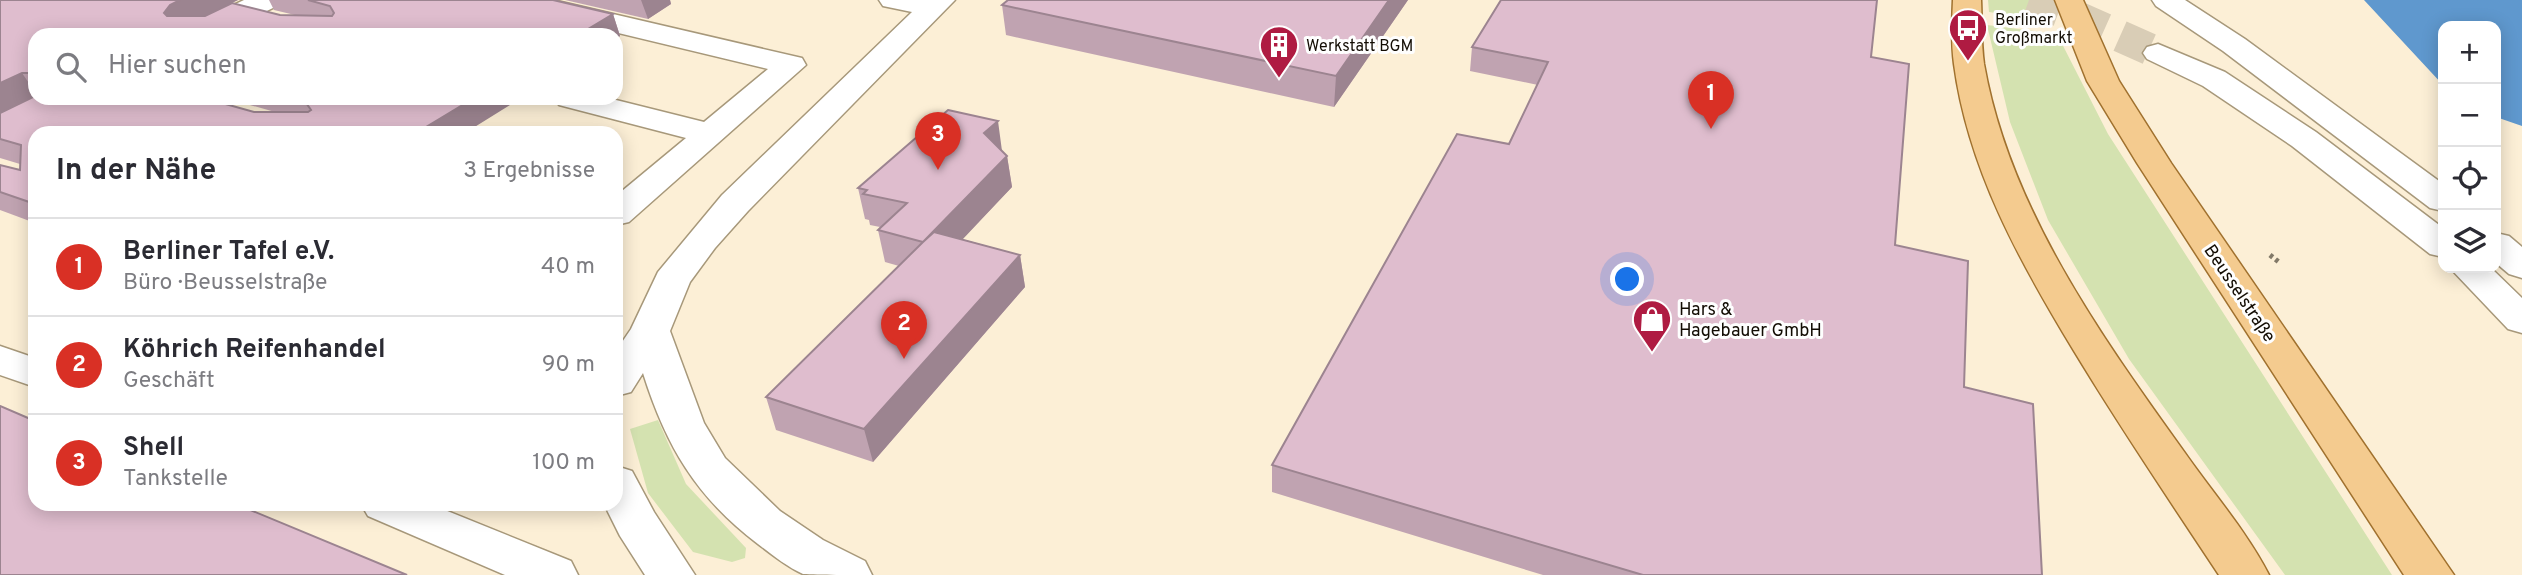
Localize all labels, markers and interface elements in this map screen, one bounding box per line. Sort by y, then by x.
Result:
bus stop icon: Berliner Großmarkt [1947,7,1989,62]
place label: Berliner Großmarkt [1995,11,2073,49]
map controls [2438,21,2501,273]
button: + [2438,21,2501,84]
building icon: Werkstatt BGM [1258,24,1300,79]
search box [28,28,623,105]
place label: Werkstatt BGM [1306,37,1413,57]
icon: search [52,48,90,86]
text: Hier suchen [108,50,247,83]
pin: 1 [1688,71,1734,129]
button: − [2438,84,2501,147]
pin: 3 [915,112,961,170]
button: locate [2438,147,2501,210]
text: In der Nähe [56,153,216,190]
text: 3 Ergebnisse [463,157,595,186]
button: layers [2438,210,2501,273]
text: Berliner Tafel e.V. [123,236,334,269]
street label: Beusselstraße [2198,241,2280,347]
text: 1 [74,253,84,282]
text: 40 m [541,253,595,282]
your location [1610,262,1644,296]
text: Büro · Beusselstraße [123,269,327,298]
shop icon: Hars & Hagebauer GmbH [1631,298,1673,353]
place label: Hars & Hagebauer GmbH [1679,299,1822,343]
pin: 2 [881,301,927,359]
text: Köhrich Reifenhandel [123,334,386,367]
text: 2 [72,351,86,380]
text: 90 m [542,351,595,380]
text: Geschäft [123,367,215,396]
text: Shell [123,432,184,465]
text: 3 [72,449,86,478]
text: 100 m [532,449,595,478]
text: Tankstelle [123,465,228,494]

